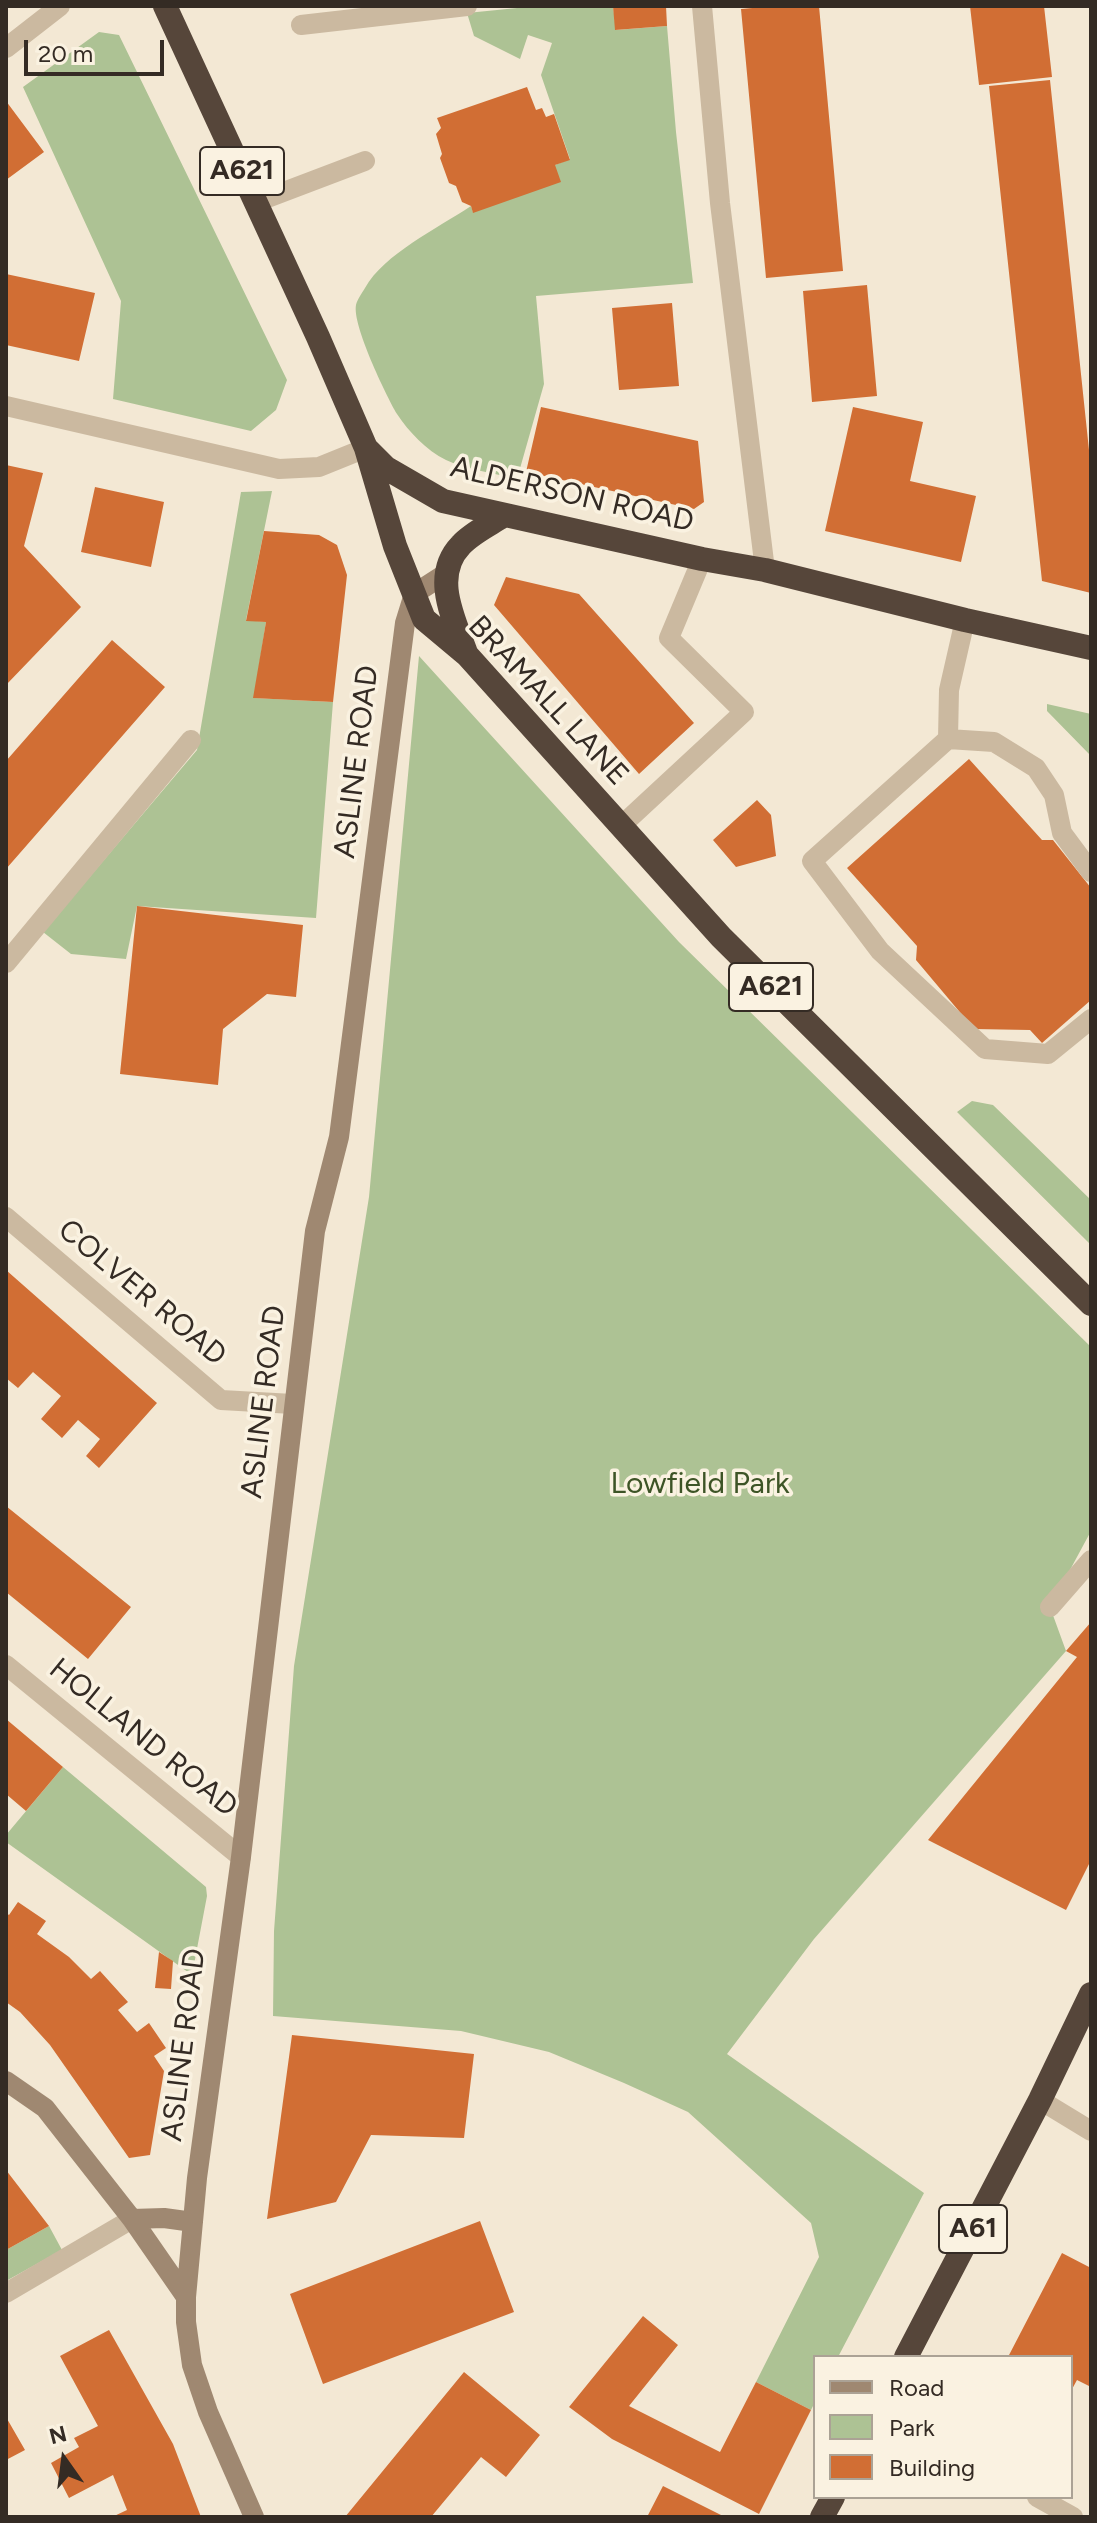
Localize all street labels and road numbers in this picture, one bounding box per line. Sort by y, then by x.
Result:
road number: A621 [200,147,284,195]
street label: ALDERSON ROAD [447,450,697,540]
street label: BRAMALL LANE [460,609,636,793]
street label: ASLINE ROAD [327,664,387,860]
road number: A621 [729,963,813,1011]
street label: COLVER ROAD [51,1212,233,1374]
street label: ASLINE ROAD [234,1304,294,1500]
street label: HOLLAND ROAD [42,1651,244,1825]
street label: ASLINE ROAD [154,1947,214,2143]
road number: A61 [939,2205,1007,2253]

